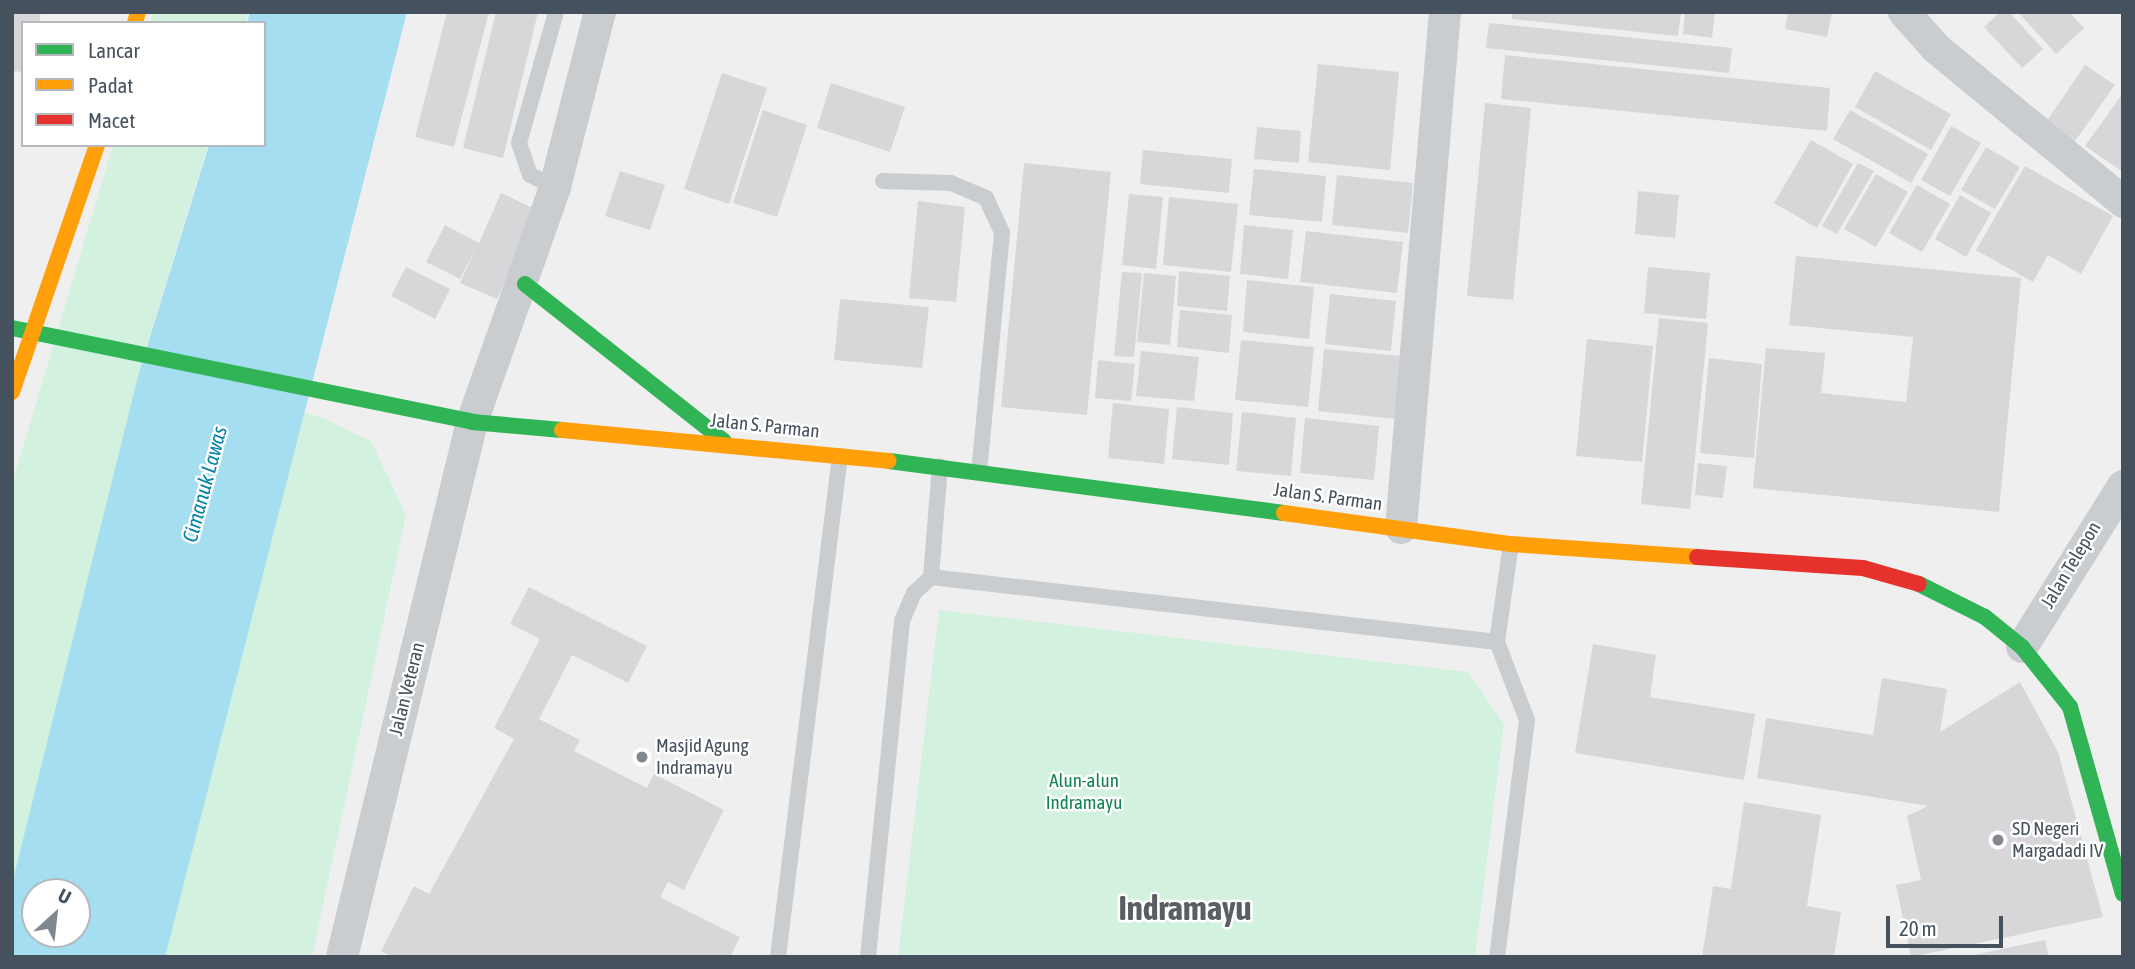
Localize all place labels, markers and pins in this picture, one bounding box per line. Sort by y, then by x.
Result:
place label: Masjid Agung Indramayu [656,735,749,779]
marker: Masjid Agung Indramayu [634,749,650,765]
place label: SD Negeri Margadadi IV [2012,818,2103,862]
marker: SD Negeri Margadadi IV [1990,832,2006,848]

